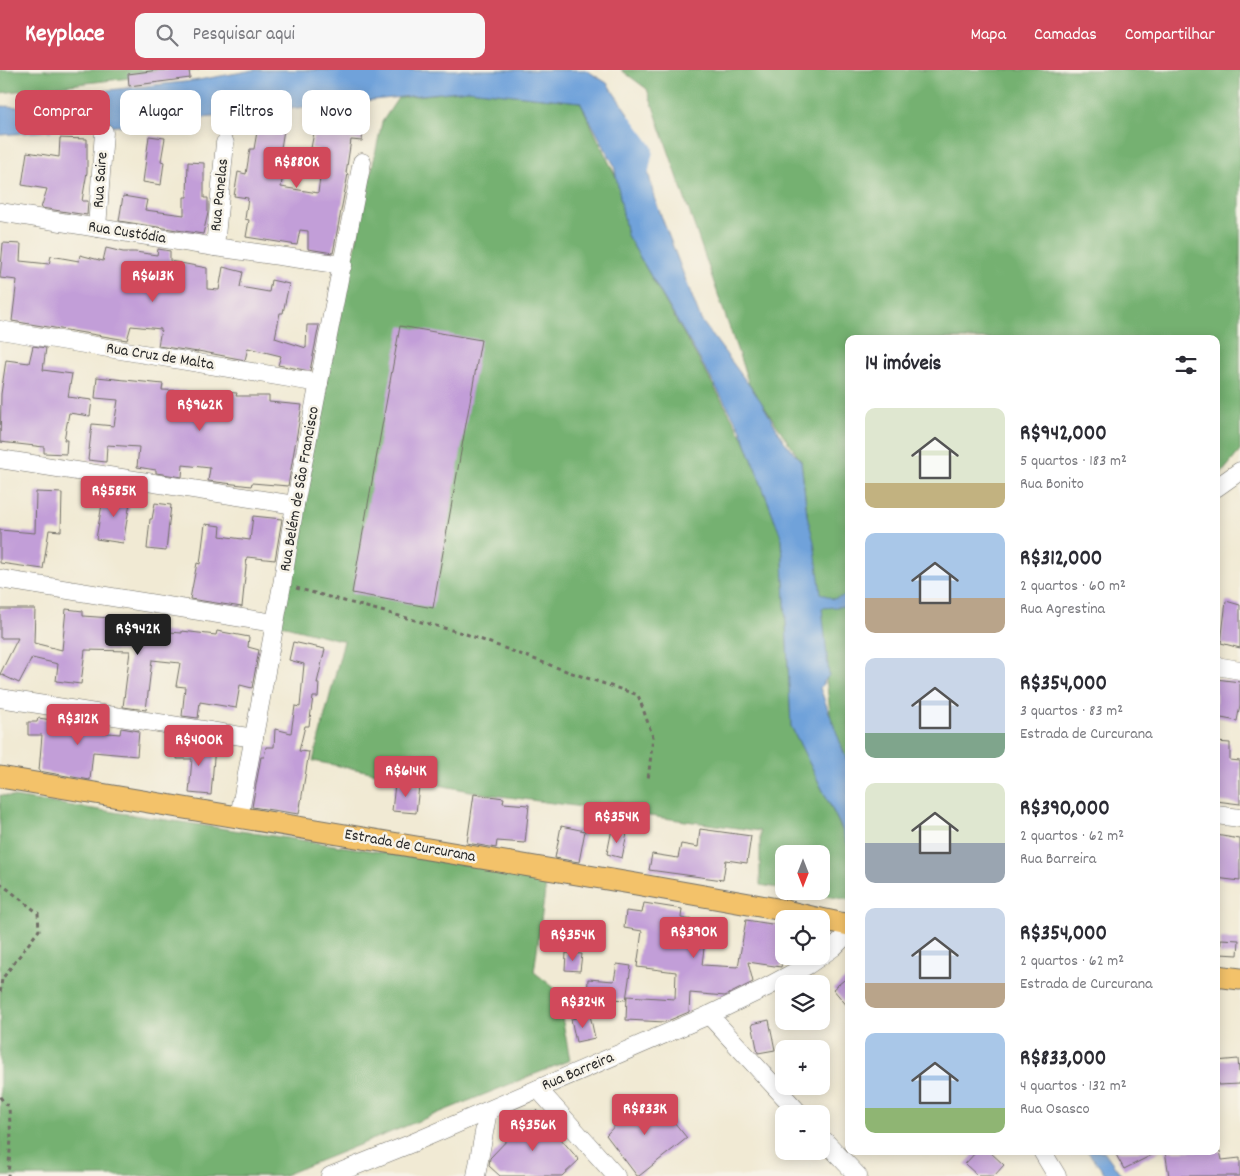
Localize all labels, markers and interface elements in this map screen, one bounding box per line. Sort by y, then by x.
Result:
search box [135,13,485,58]
text: Keyplace [25,18,105,52]
icon: search [153,21,181,49]
text: Pesquisar aqui [193,22,295,49]
text: Mapa [970,23,1006,48]
text: Camadas [1034,23,1097,48]
text: Compartilhar [1125,23,1215,48]
chip: Comprar [15,90,110,135]
chip: Alugar [120,90,201,135]
chip: Filtros [211,90,292,135]
chip: Novo [302,90,370,135]
pin: R$880K [256,146,338,189]
street label: Rua Saire [88,151,114,209]
text: R$880K [275,151,319,174]
street label: Rua Panelas [205,157,235,233]
street label: Rua Custódia [87,216,168,251]
pin: R$613K [112,260,194,303]
text: R$613K [132,265,174,288]
street label: Rua Cruz de Malta [105,337,216,377]
text: 14 imóveis [865,350,941,380]
icon: filters [1172,351,1200,379]
pin: R$962K [159,390,241,432]
text: R$962K [177,394,223,417]
street label: Rua Belém de São Francisco [274,405,326,573]
text: R$942,000 [1020,420,1107,450]
icon: home [905,428,965,488]
text: 5 quartos · 183 m² [1020,450,1127,473]
text: Rua Bonito [1020,473,1084,496]
pin: R$585K [73,476,155,518]
text: R$585K [92,480,136,503]
text: R$312,000 [1020,545,1102,575]
icon: home [905,553,965,613]
text: 2 quartos · 60 m² [1020,575,1126,598]
text: Rua Agrestina [1020,598,1105,621]
pin: R$942K [97,614,179,656]
text: R$942K [116,618,160,641]
text: R$354,000 [1020,670,1107,700]
icon: home [905,678,965,738]
text: 3 quartos · 83 m² [1020,700,1123,723]
pin: R$312K [37,704,119,746]
text: R$312K [58,708,98,731]
text: Estrada de Curcurana [1020,723,1153,746]
pin: R$400K [158,724,240,767]
text: R$400K [175,729,223,752]
pin: R$614K [365,756,447,798]
text: R$614K [385,760,427,783]
text: R$390,000 [1020,795,1110,825]
pin: R$354K [576,802,658,844]
icon: home [905,803,965,863]
text: R$354K [595,806,639,829]
street label: Estrada de Curcurana [343,823,478,869]
text: 2 quartos · 62 m² [1020,825,1124,848]
north arrow [775,845,830,900]
map controls [775,845,830,1160]
text: Rua Barreira [1020,848,1096,871]
button: locate [775,910,830,965]
pin: R$390K [653,916,735,959]
pin: R$354K [532,920,614,962]
text: R$354,000 [1020,920,1107,950]
text: R$390K [671,921,717,944]
text: R$354K [551,924,595,947]
icon: home [905,928,965,988]
text: 2 quartos · 62 m² [1020,950,1124,973]
text: Estrada de Curcurana [1020,973,1153,996]
button: layers [775,975,830,1030]
pin: R$324K [542,986,624,1029]
text: R$324K [561,991,605,1014]
button: + [775,1040,830,1095]
text: R$833,000 [1020,1045,1106,1075]
street label: Rua Barreira [538,1046,618,1097]
icon: home [905,1053,965,1113]
text: 4 quartos · 132 m² [1020,1075,1127,1098]
pin: R$833K [604,1094,686,1136]
text: R$833K [623,1098,667,1121]
text: Rua Osasco [1020,1098,1090,1121]
button: − [775,1105,830,1160]
pin: R$356K [492,1110,574,1152]
text: R$356K [510,1114,556,1137]

